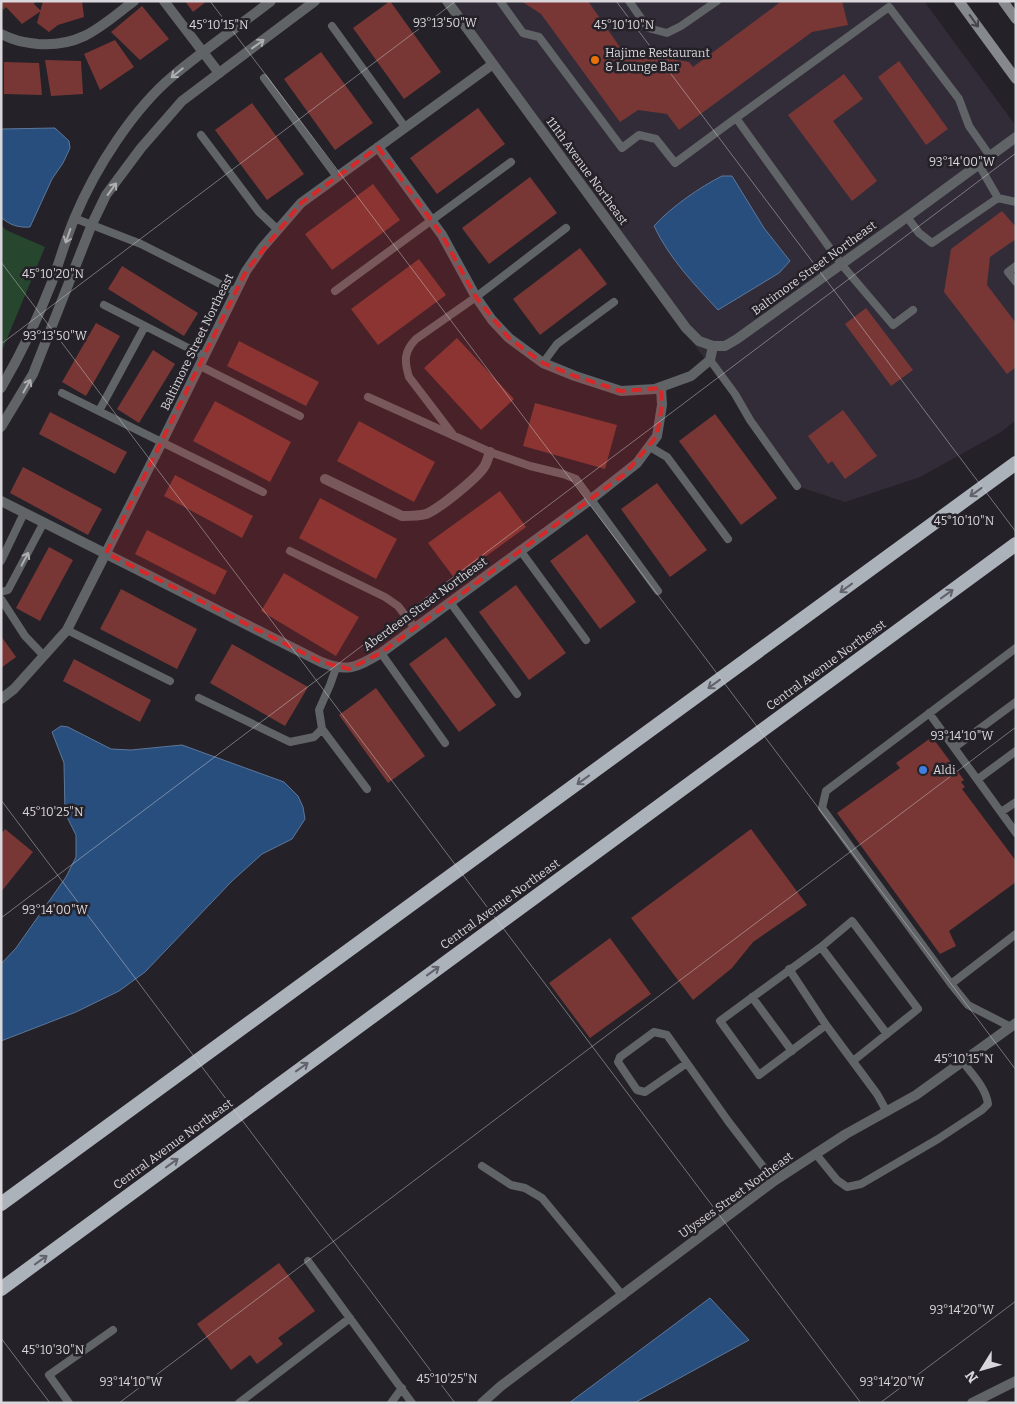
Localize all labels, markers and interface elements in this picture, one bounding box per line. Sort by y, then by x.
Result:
one-way arrow [968,14,979,27]
text: 93°13'50"W [413,16,478,30]
text: 45°10'15"N [189,18,249,32]
text: 45°10'10"N [594,18,655,32]
one-way arrow [251,39,265,49]
place label: Hajime Restaurant & Lounge Bar [605,46,710,74]
marker: Hajime Restaurant & Lounge Bar [589,54,601,66]
one-way arrow [170,68,183,79]
street label: 111th Avenue Northeast [543,114,631,228]
text: 93°14'00"W [929,155,996,169]
one-way arrow [106,183,117,196]
street label: Baltimore Street Northeast [749,218,879,318]
one-way arrow [63,227,72,243]
text: 45°10'20"N [22,267,85,281]
street label: Baltimore Street Northeast [158,271,237,413]
text: 93°13'50"W [23,329,88,343]
one-way arrow [22,378,32,393]
one-way arrow [970,487,984,497]
text: 45°10'10"N [934,514,995,528]
one-way arrow [20,553,30,567]
street label: Aberdeen Street Northeast [360,554,490,654]
one-way arrow [839,583,853,593]
one-way arrow [940,589,953,600]
street label: Central Avenue Northeast [764,617,889,713]
one-way arrow [708,679,722,690]
text: 93°14'10"W [930,729,994,743]
place label: Aldi [933,763,956,777]
marker: Aldi [917,764,929,776]
one-way arrow [577,775,590,786]
text: 45°10'25"N [23,805,84,819]
street label: Central Avenue Northeast [438,856,563,952]
text: 93°14'00"W [22,903,89,917]
one-way arrow [426,966,440,976]
text: 45°10'15"N [934,1052,994,1066]
one-way arrow [295,1062,309,1072]
street label: Central Avenue Northeast [111,1096,236,1192]
street label: Ulysses Street Northeast [676,1149,796,1241]
one-way arrow [164,1158,178,1169]
one-way arrow [33,1254,47,1265]
text: 93°14'20"W [930,1303,995,1317]
text: 45°10'30"N [22,1343,85,1357]
north arrow [957,1344,1007,1394]
text: N [962,1367,982,1386]
text: 45°10'25"N [417,1372,478,1386]
text: 93°14'10"W [99,1375,163,1389]
text: 93°14'20"W [860,1375,925,1389]

